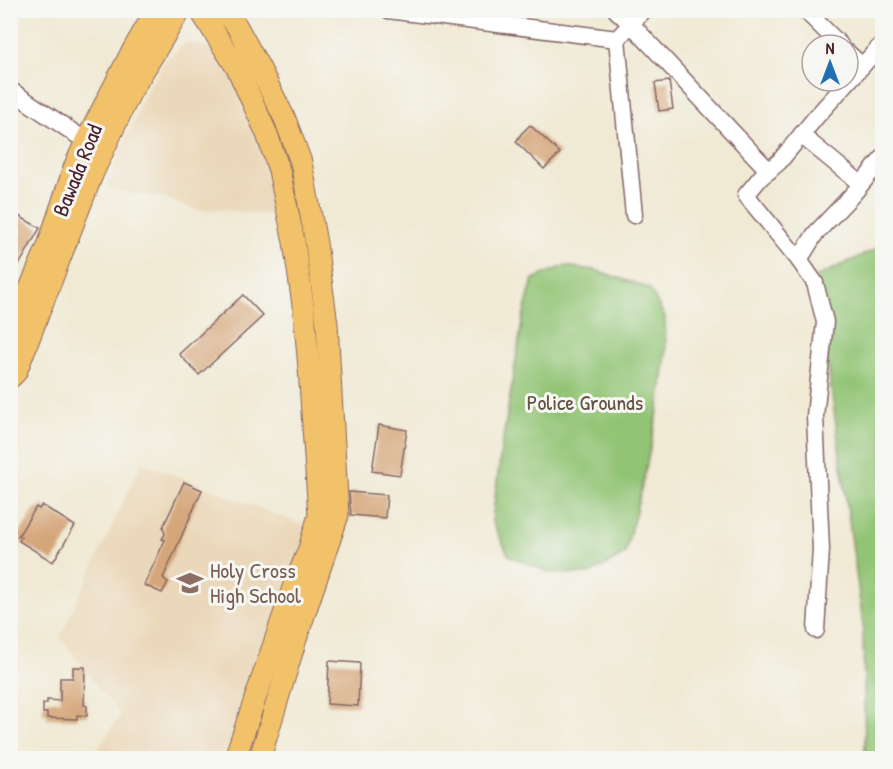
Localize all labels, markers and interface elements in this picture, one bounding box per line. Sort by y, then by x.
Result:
north arrow [800,33,860,93]
text: N [826,37,835,59]
street label: Bawada Road [45,119,109,221]
park label: Police Grounds [527,387,643,417]
place label: Holy Cross High School [210,555,301,610]
school or university icon: Holy Cross High School [175,568,205,598]

